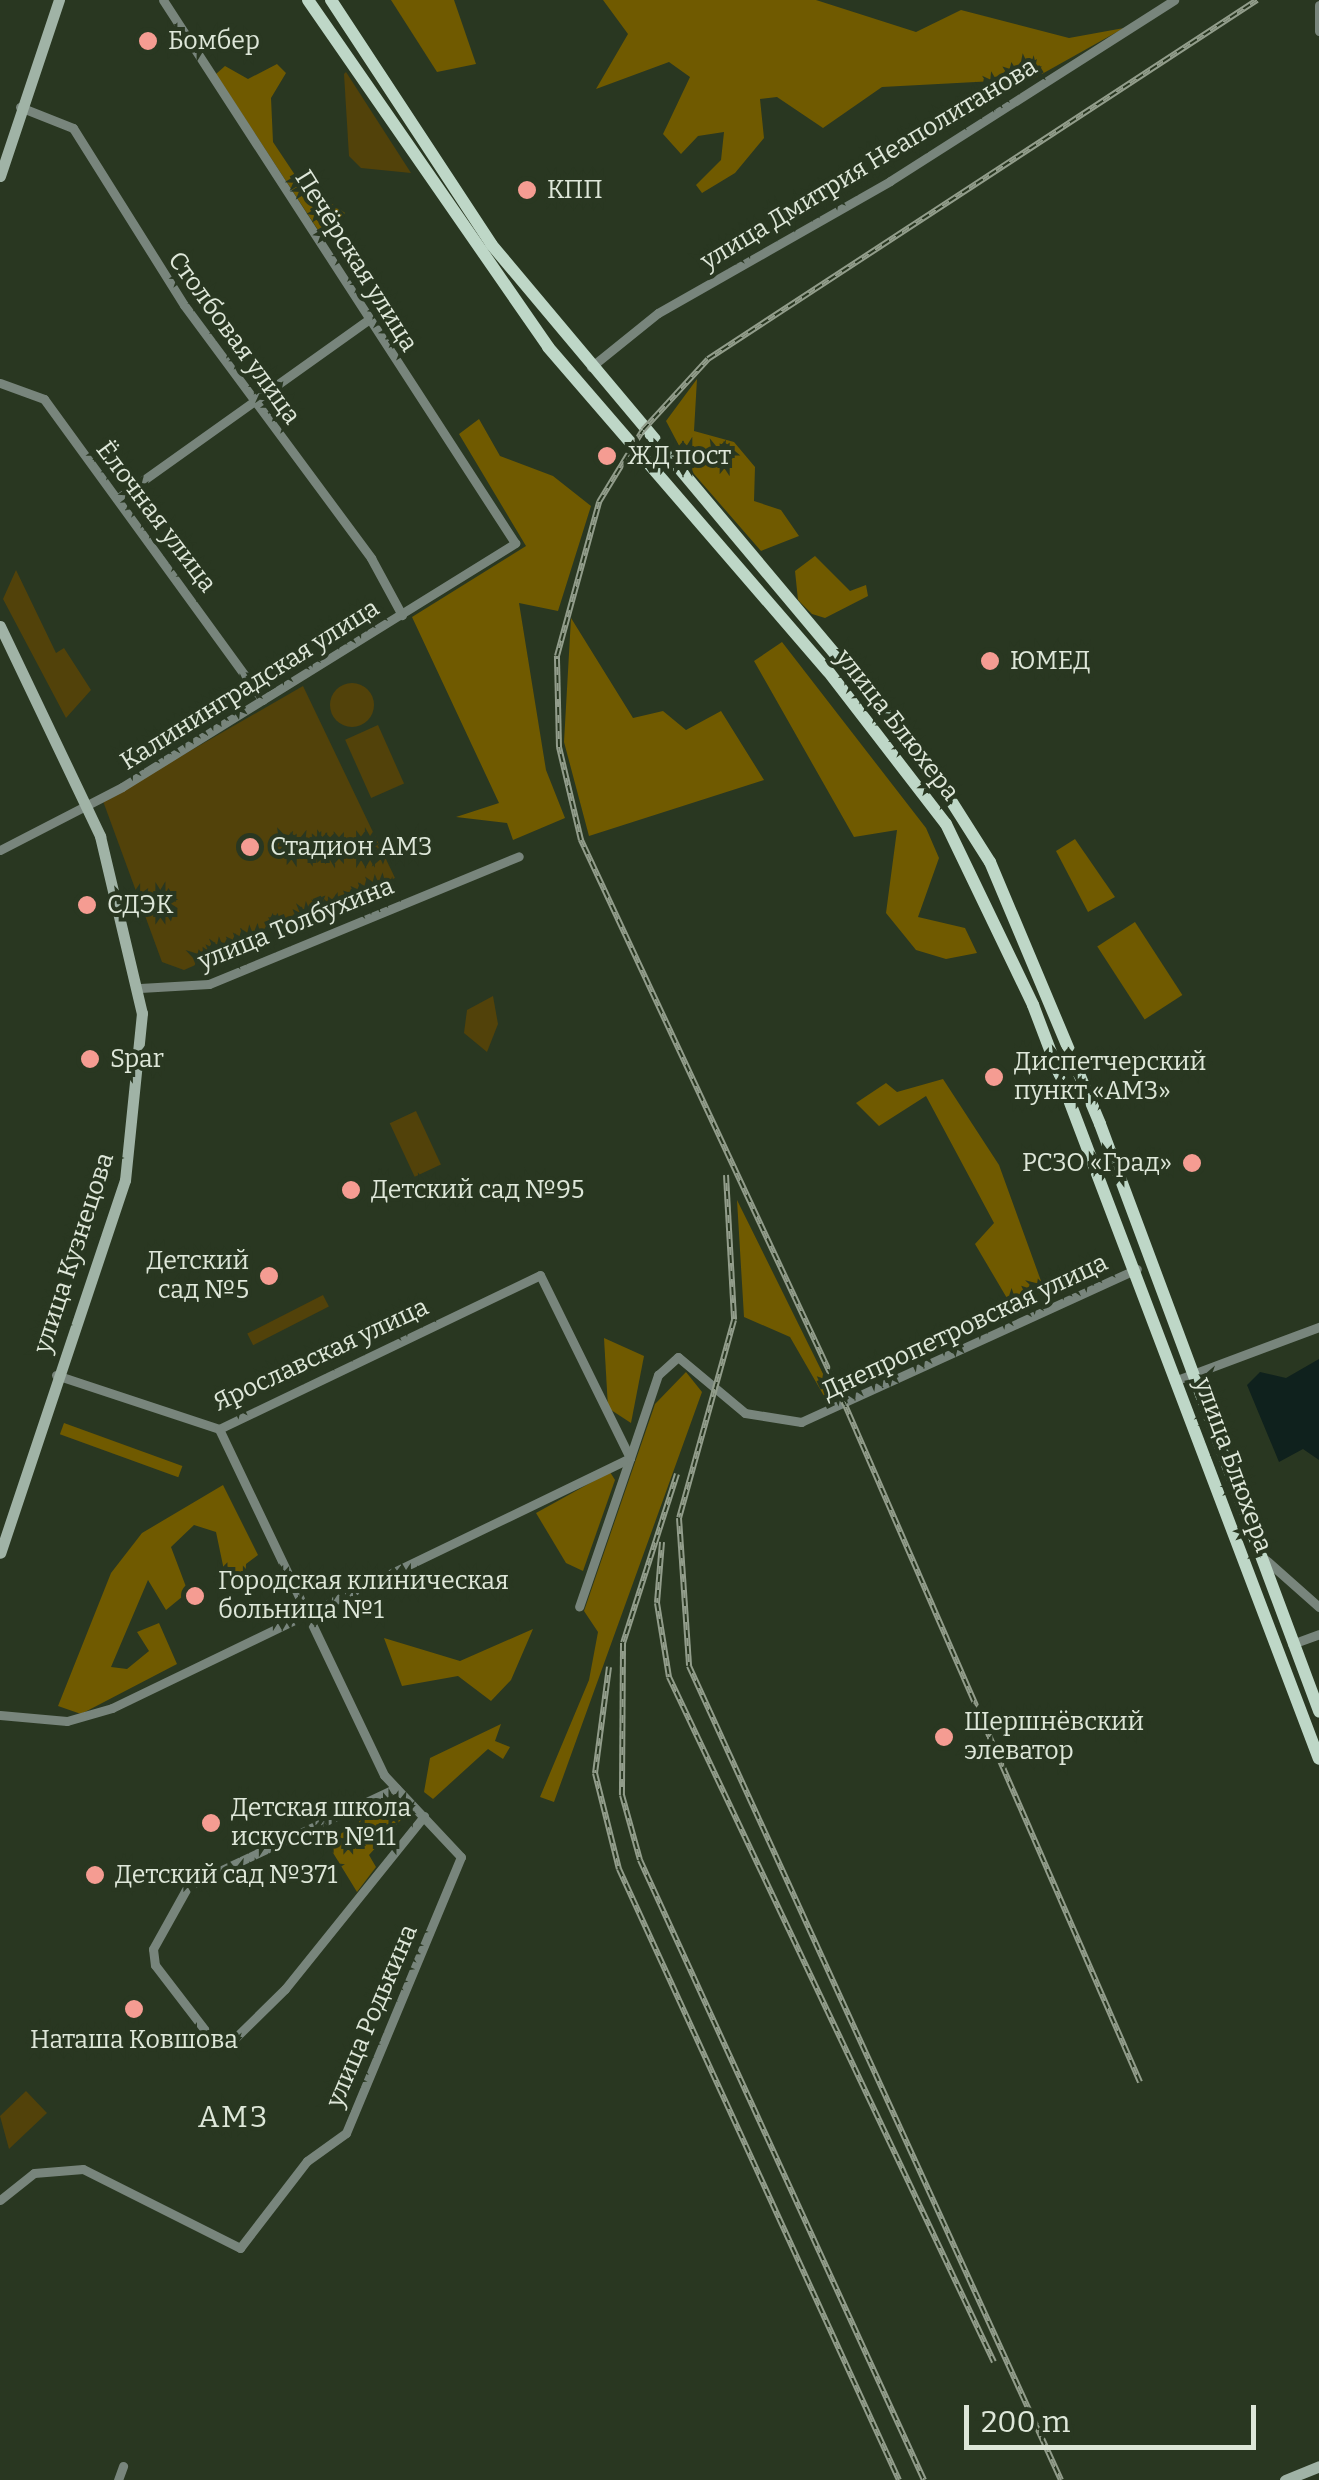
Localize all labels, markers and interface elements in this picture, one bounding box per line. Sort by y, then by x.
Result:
place label: Бомбер [168,26,260,56]
marker: Бомбер [137,30,159,52]
street label: улица Дмитрия Неаполитанова [695,51,1043,277]
street label: Печёрская улица [288,165,424,357]
place label: КПП [547,175,603,205]
marker: КПП [516,179,538,201]
street label: Столбовая улица [161,246,307,430]
street label: Ёлочная улица [89,436,223,598]
place label: ЖД пост [627,441,731,471]
marker: ЖД пост [596,445,618,467]
street label: Калининградская улица [115,593,385,777]
street label: улица Блюхера [829,643,965,807]
place label: ЮМЕД [1010,646,1090,676]
marker: ЮМЕД [979,650,1001,672]
place label: Стадион АМЗ [270,832,432,862]
marker: Стадион АМЗ [239,836,261,858]
street label: улица Толбухина [194,871,398,977]
place label: СДЭК [107,890,174,920]
marker: СДЭК [76,894,98,916]
place label: Spar [110,1044,164,1074]
marker: Spar [79,1048,101,1070]
place label: Диспетчерский пункт «АМЗ» [1014,1048,1206,1107]
marker: Диспетчерский пункт «АМЗ» [983,1066,1005,1088]
place label: РСЗО «Град» [1022,1148,1172,1178]
street label: улица Кузнецова [27,1149,121,1357]
marker: РСЗО «Град» [1181,1152,1203,1174]
place label: Детский сад №95 [371,1175,584,1205]
marker: Детский сад №95 [340,1179,362,1201]
place label: Детский сад №5 [147,1247,249,1306]
street label: Днепропетровская улица [817,1248,1113,1406]
marker: Детский сад №5 [258,1265,280,1287]
street label: Ярославская улица [209,1292,433,1418]
street label: улица Блюхера [1188,1374,1278,1556]
place label: Городская клиническая больница №1 [218,1567,509,1626]
marker: Городская клиническая больница №1 [182,1583,208,1609]
place label: Шершнёвский элеватор [964,1708,1144,1767]
marker: Шершнёвский элеватор [933,1726,955,1748]
place label: Детская школа искусств №11 [231,1794,411,1853]
marker: Детская школа искусств №11 [200,1812,222,1834]
place label: Детский сад №371 [115,1860,337,1890]
marker: Детский сад №371 [84,1864,106,1886]
street label: улица Родькина [320,1920,424,2112]
marker: Наташа Ковшова [123,1998,145,2020]
place label: Наташа Ковшова [30,2025,238,2055]
district label: АМЗ [198,2099,270,2135]
scale bar [969,2385,1262,2447]
text: 200 m [981,2404,1070,2440]

